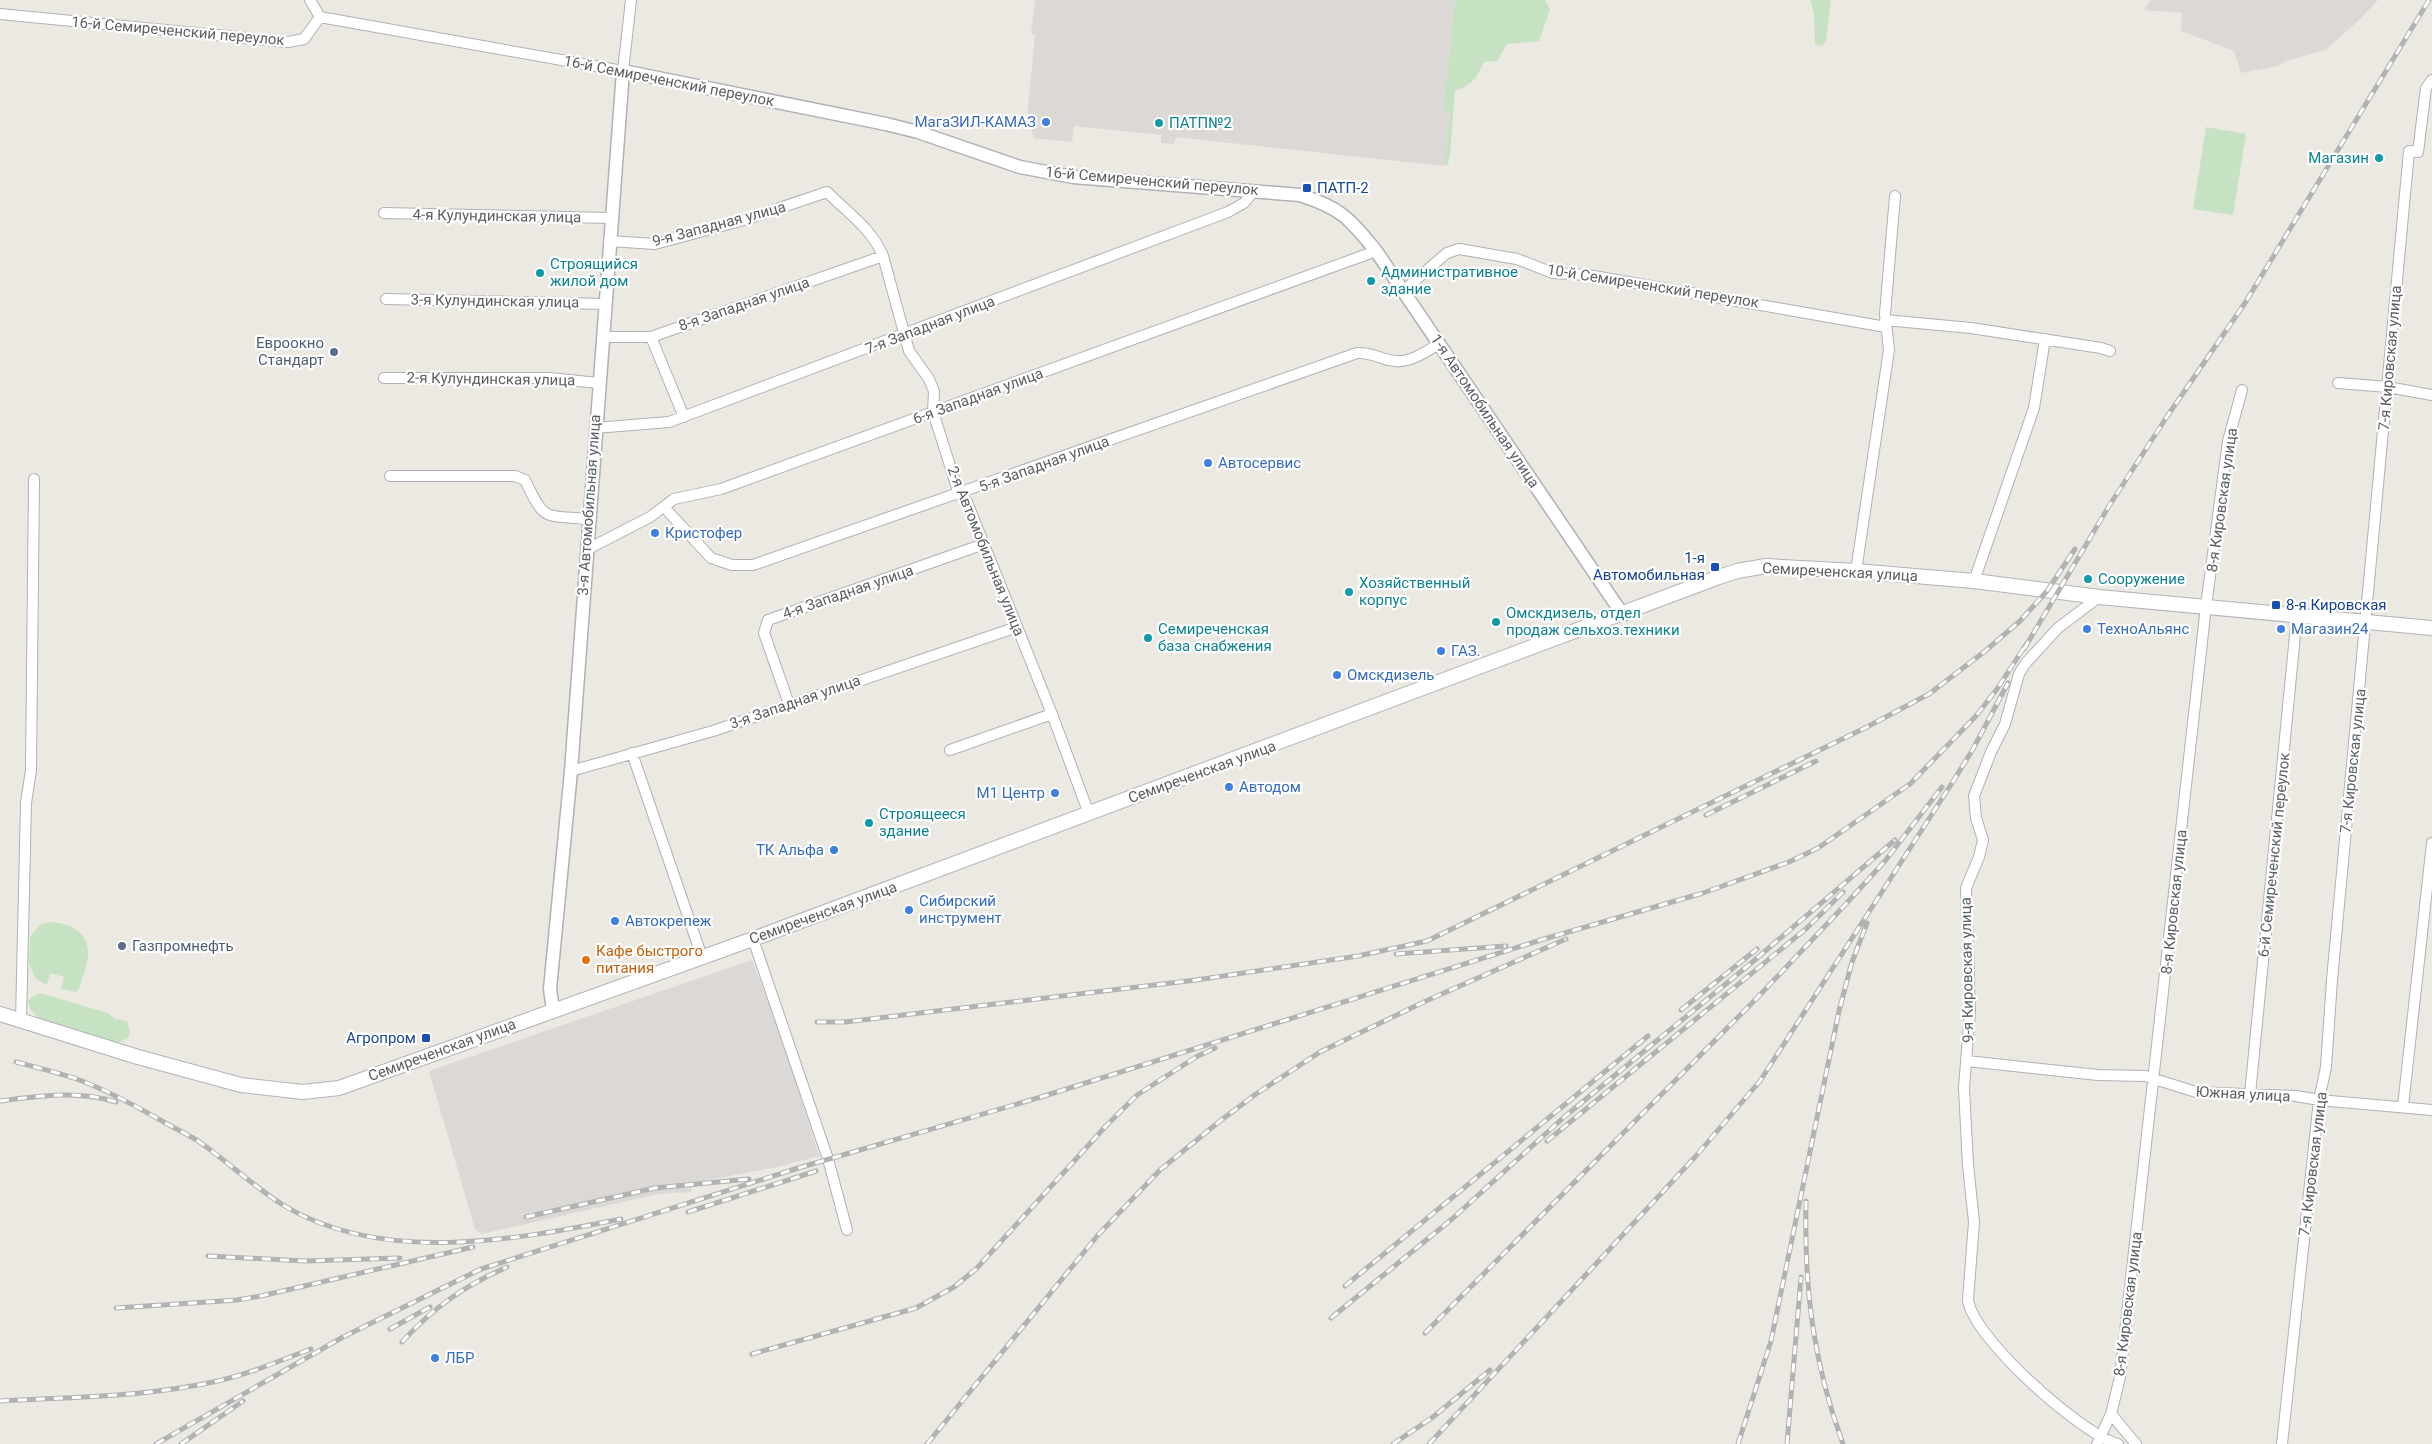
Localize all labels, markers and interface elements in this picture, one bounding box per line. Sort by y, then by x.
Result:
street label: 16-й Семиреченский переулок [71,13,285,49]
street label: 16-й Семиреченский переулок [562,52,776,110]
place label: МагаЗИЛ-КАМАЗ [914,113,1036,131]
place label: ПАТП№2 [1169,114,1232,132]
marker: МагаЗИЛ-КАМАЗ [1040,116,1052,128]
marker: ПАТП№2 [1153,117,1165,129]
place label: Магазин [2308,149,2369,167]
marker: Магазин [2373,152,2385,164]
street label: 16-й Семиреченский переулок [1045,163,1259,199]
place label: ПАТП-2 [1317,179,1369,197]
marker: ПАТП-2 [1301,182,1313,194]
street label: 9-я Западная улица [650,198,788,250]
street label: 4-я Кулундинская улица [413,206,581,226]
place label: Строящийся жилой дом [550,255,638,290]
street label: 10-й Семиреченский переулок [1546,260,1760,312]
place label: Административное здание [1381,263,1518,298]
marker: Строящийся жилой дом [534,267,546,279]
street label: 8-я Западная улица [676,273,812,335]
marker: Административное здание [1365,275,1377,287]
street label: 7-я Кировская улица [2375,285,2405,431]
street label: 3-я Кулундинская улица [411,291,579,311]
street label: 7-я Западная улица [863,292,997,358]
street label: 1-я Автомобильная улица [1427,331,1543,491]
place label: Евроокно Стандарт [256,334,324,369]
marker: Евроокно Стандарт [328,346,340,358]
street label: 6-я Западная улица [910,364,1046,428]
street label: 2-я Кулундинская улица [407,369,575,389]
street label: 3-я Автомобильная улица [574,414,604,596]
street label: 8-я Кировская улица [2203,427,2241,573]
street label: 5-я Западная улица [976,432,1112,496]
place label: Автосервис [1218,454,1301,472]
marker: Автосервис [1202,457,1214,469]
street label: 2-я Автомобильная улица [944,463,1028,639]
place label: Кристофер [665,524,742,542]
marker: Кристофер [649,527,661,539]
place label: 1-я Автомобильная [1593,549,1705,584]
street label: Семиреченская улица [1762,559,1918,585]
street label: 4-я Западная улица [780,561,916,623]
marker: 1-я Автомобильная [1709,561,1721,573]
place label: Сооружение [2098,570,2185,588]
marker: Сооружение [2082,573,2094,585]
place label: Хозяйственный корпус [1359,574,1471,609]
marker: Хозяйственный корпус [1343,586,1355,598]
place label: 8-я Кировская [2286,596,2387,614]
marker: 8-я Кировская [2270,599,2282,611]
place label: Омскдизель, отдел продаж сельхоз.техники [1506,604,1680,639]
marker: Омскдизель, отдел продаж сельхоз.техники [1490,616,1502,628]
place label: Семиреченская база снабжения [1158,620,1272,655]
place label: ТехноАльянс [2097,620,2189,638]
place label: Магазин24 [2291,620,2369,638]
marker: ТехноАльянс [2081,623,2093,635]
marker: Магазин24 [2275,623,2287,635]
marker: Семиреченская база снабжения [1142,632,1154,644]
place label: ГАЗ. [1451,642,1481,660]
marker: ГАЗ. [1435,645,1447,657]
place label: Омскдизель [1347,666,1435,684]
marker: Омскдизель [1331,669,1343,681]
street label: 3-я Западная улица [727,671,863,733]
street label: 7-я Кировская улица [2336,688,2370,834]
street label: Семиреченская улица [1126,737,1278,807]
street label: 6-й Семиреченский переулок [2254,752,2294,958]
place label: Автодом [1239,778,1301,796]
marker: Автодом [1223,781,1235,793]
place label: М1 Центр [977,784,1045,802]
marker: М1 Центр [1049,787,1061,799]
place label: Строящееся здание [879,805,966,840]
marker: Строящееся здание [863,817,875,829]
street label: 8-я Кировская улица [2157,829,2191,975]
place label: ТК Альфа [756,841,824,859]
marker: ТК Альфа [828,844,840,856]
street label: Семиреченская улица [747,878,899,948]
place label: Сибирский инструмент [919,892,1002,927]
street label: 9-я Кировская улица [1957,897,1977,1043]
marker: Сибирский инструмент [903,904,915,916]
place label: Автокрепеж [625,912,712,930]
marker: Автокрепеж [609,915,621,927]
place label: Газпромнефть [132,937,234,955]
marker: Газпромнефть [116,940,128,952]
place label: Кафе быстрого питания [596,942,703,977]
marker: Кафе быстрого питания [580,954,592,966]
street label: Семиреченская улица [366,1015,518,1085]
place label: Агропром [346,1029,416,1047]
marker: Агропром [420,1032,432,1044]
street label: Южная улица [2195,1083,2291,1105]
street label: 7-я Кировская улица [2295,1091,2331,1237]
street label: 8-я Кировская улица [2110,1231,2146,1377]
place label: ЛБР [445,1349,475,1367]
marker: ЛБР [429,1352,441,1364]

